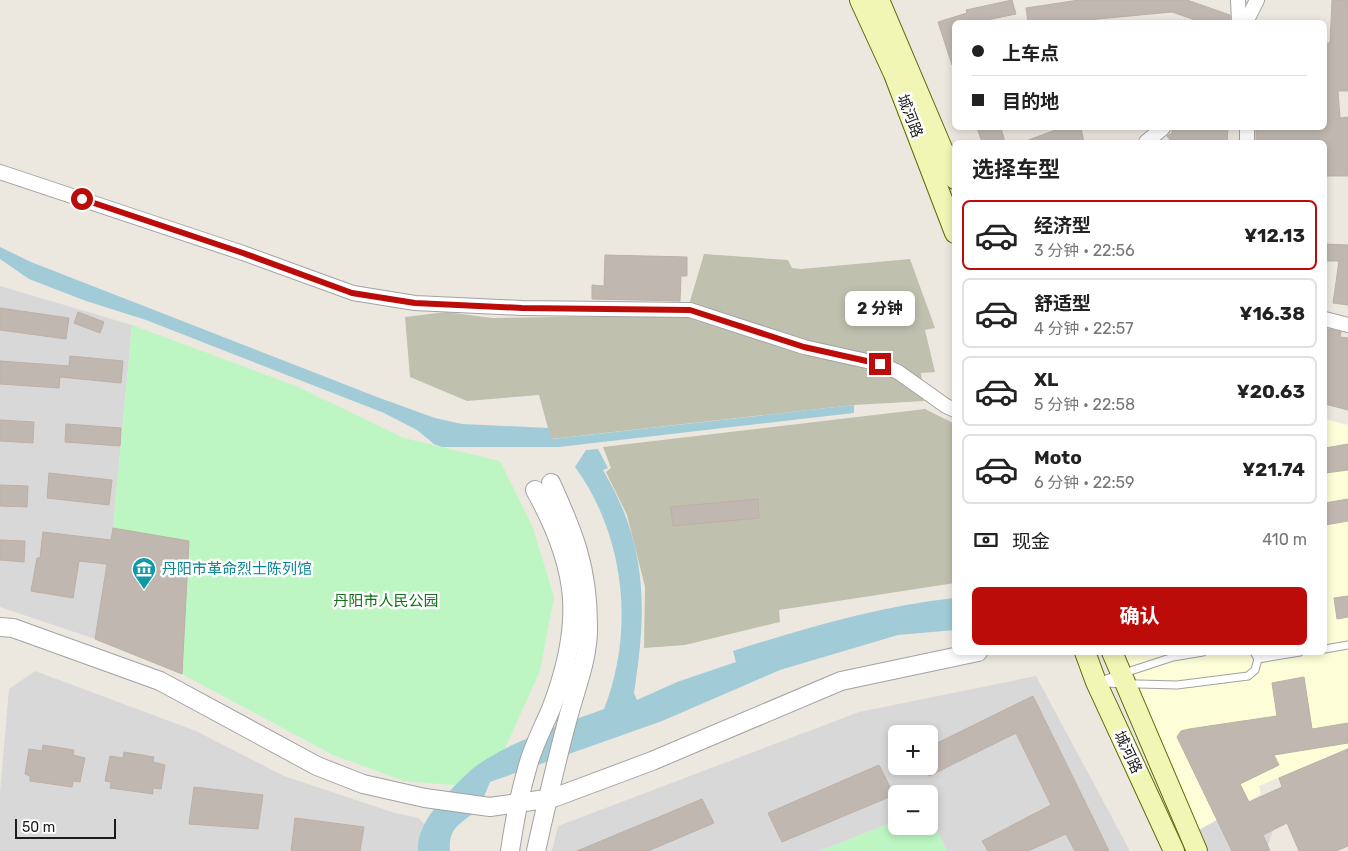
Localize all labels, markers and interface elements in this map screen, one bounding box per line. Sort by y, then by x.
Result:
text: 上车点 [1002,42,1059,65]
text: 目的地 [1002,90,1059,113]
street label: 城河路 [894,92,926,140]
text: 选择车型 [972,156,1060,183]
route start [71,188,93,210]
icon: car [974,213,1019,258]
text: 经济型 [1034,214,1091,237]
text: ¥12.13 [1244,224,1305,247]
text: 3 分钟 · 22:56 [1034,241,1135,260]
icon: car [974,291,1019,336]
callout: 2 分钟 [845,292,915,326]
text: 舒适型 [1034,292,1091,315]
text: 2 分钟 [857,299,903,318]
text: ¥16.38 [1239,302,1305,325]
text: 4 分钟 · 22:57 [1034,319,1134,338]
route end [869,353,891,375]
text: XL [1034,368,1058,391]
icon: car [974,369,1019,414]
text: ¥20.63 [1237,380,1305,403]
text: 5 分钟 · 22:58 [1034,395,1135,414]
text: Moto [1034,446,1082,469]
icon: car [974,447,1019,492]
text: ¥21.74 [1242,458,1305,481]
text: 6 分钟 · 22:59 [1034,473,1135,492]
icon: cash [972,526,1000,554]
text: 现金 [1012,530,1050,553]
text: 410 m [1262,530,1307,549]
museum icon: 丹阳市革命烈士陈列馆 [131,556,157,590]
place label: 丹阳市革命烈士陈列馆 [162,560,312,578]
button: 确认 [972,587,1307,645]
park label: 丹阳市人民公园 [333,592,439,610]
map controls [888,725,938,835]
button: + [888,725,938,775]
street label: 城河路 [1110,728,1146,776]
button: − [888,785,938,835]
scale bar [15,816,116,839]
text: 50 m [22,819,55,836]

